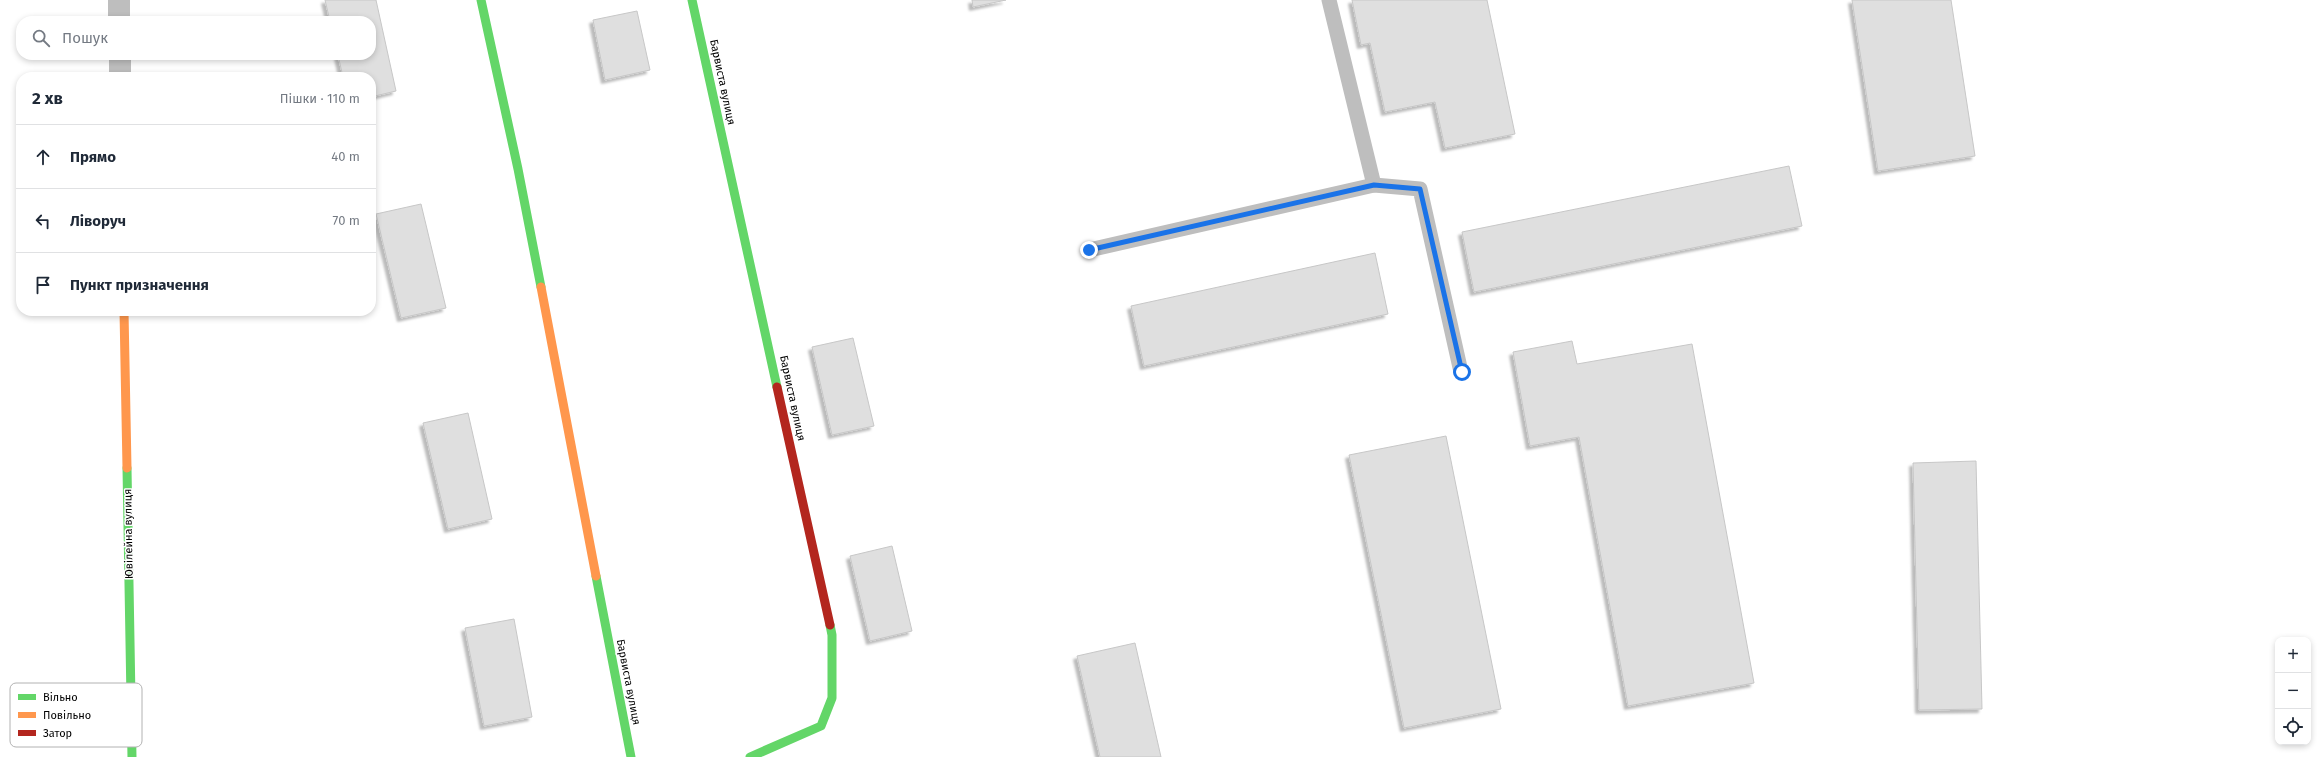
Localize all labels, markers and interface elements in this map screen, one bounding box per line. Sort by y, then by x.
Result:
search box [16,16,376,60]
icon: search [30,27,52,49]
text: Пошук [62,29,108,47]
street label: Барвиста вулиця [707,38,738,126]
text: 2 хв [32,88,63,109]
text: Пішки · 110 m [280,91,360,106]
icon: ahead [32,146,54,168]
text: Прямо [70,148,116,166]
text: 40 m [331,149,360,164]
icon: left [32,210,54,232]
text: Ліворуч [70,212,126,230]
text: 70 m [333,213,360,228]
route end [1080,241,1098,259]
icon: arrive [32,274,54,296]
text: Пункт призначення [70,276,209,294]
street label: Барвиста вулиця [777,354,808,442]
route start [1453,363,1471,381]
street label: Ювілейна вулиця [121,489,136,579]
map controls [2275,637,2311,745]
button: + [2275,637,2311,673]
street label: Барвиста вулиця [614,638,643,726]
button: − [2275,673,2311,709]
legend [10,683,142,747]
text: Вільно [43,691,78,704]
text: Повільно [43,709,91,722]
button: locate [2275,709,2311,745]
text: Затор [43,727,72,740]

